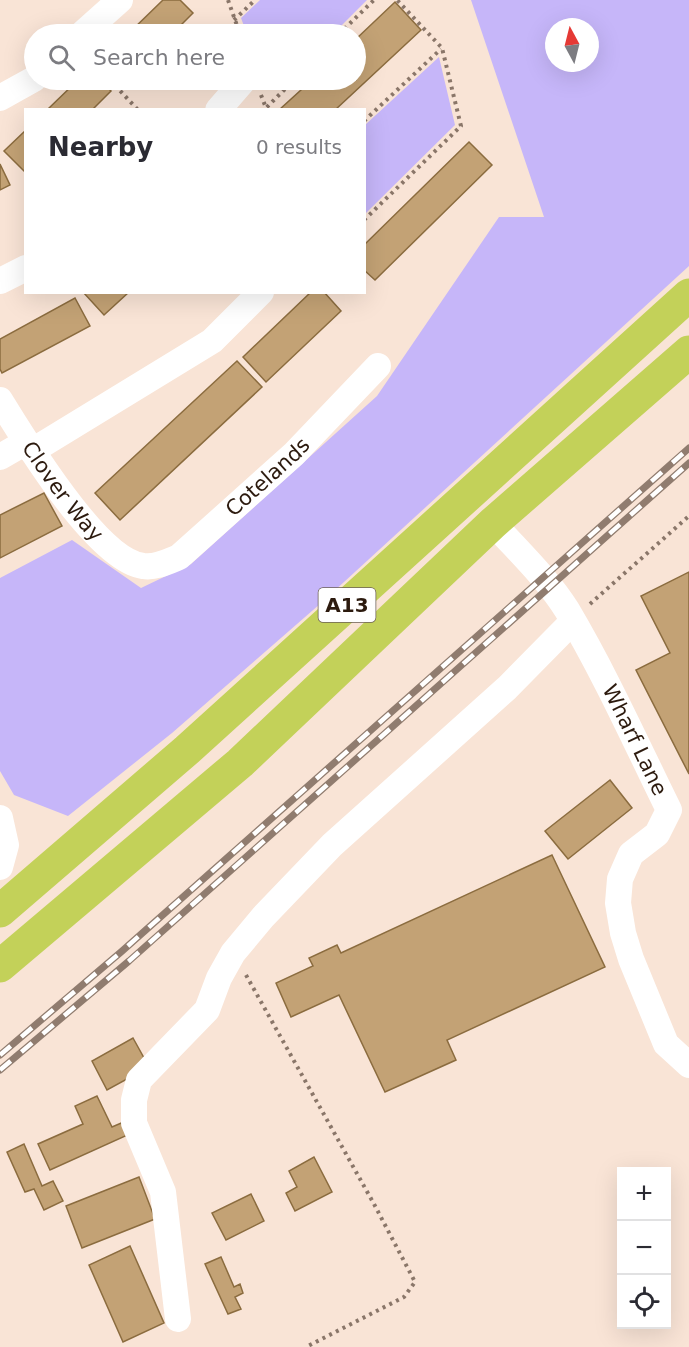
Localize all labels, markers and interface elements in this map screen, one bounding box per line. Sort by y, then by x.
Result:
north arrow [545,18,599,72]
search box [24,24,366,90]
icon: search [45,41,78,74]
text: Search here [93,45,225,70]
text: Nearby [48,132,153,162]
text: 0 results [256,135,342,159]
street label: Cotelands [221,433,315,521]
street label: Clover Way [17,437,108,546]
road number: A13 [318,588,376,622]
street label: Wharf Lane [598,680,672,799]
map controls [617,1167,671,1329]
button: + [617,1167,671,1221]
button: − [617,1221,671,1275]
button: locate [617,1275,671,1329]

